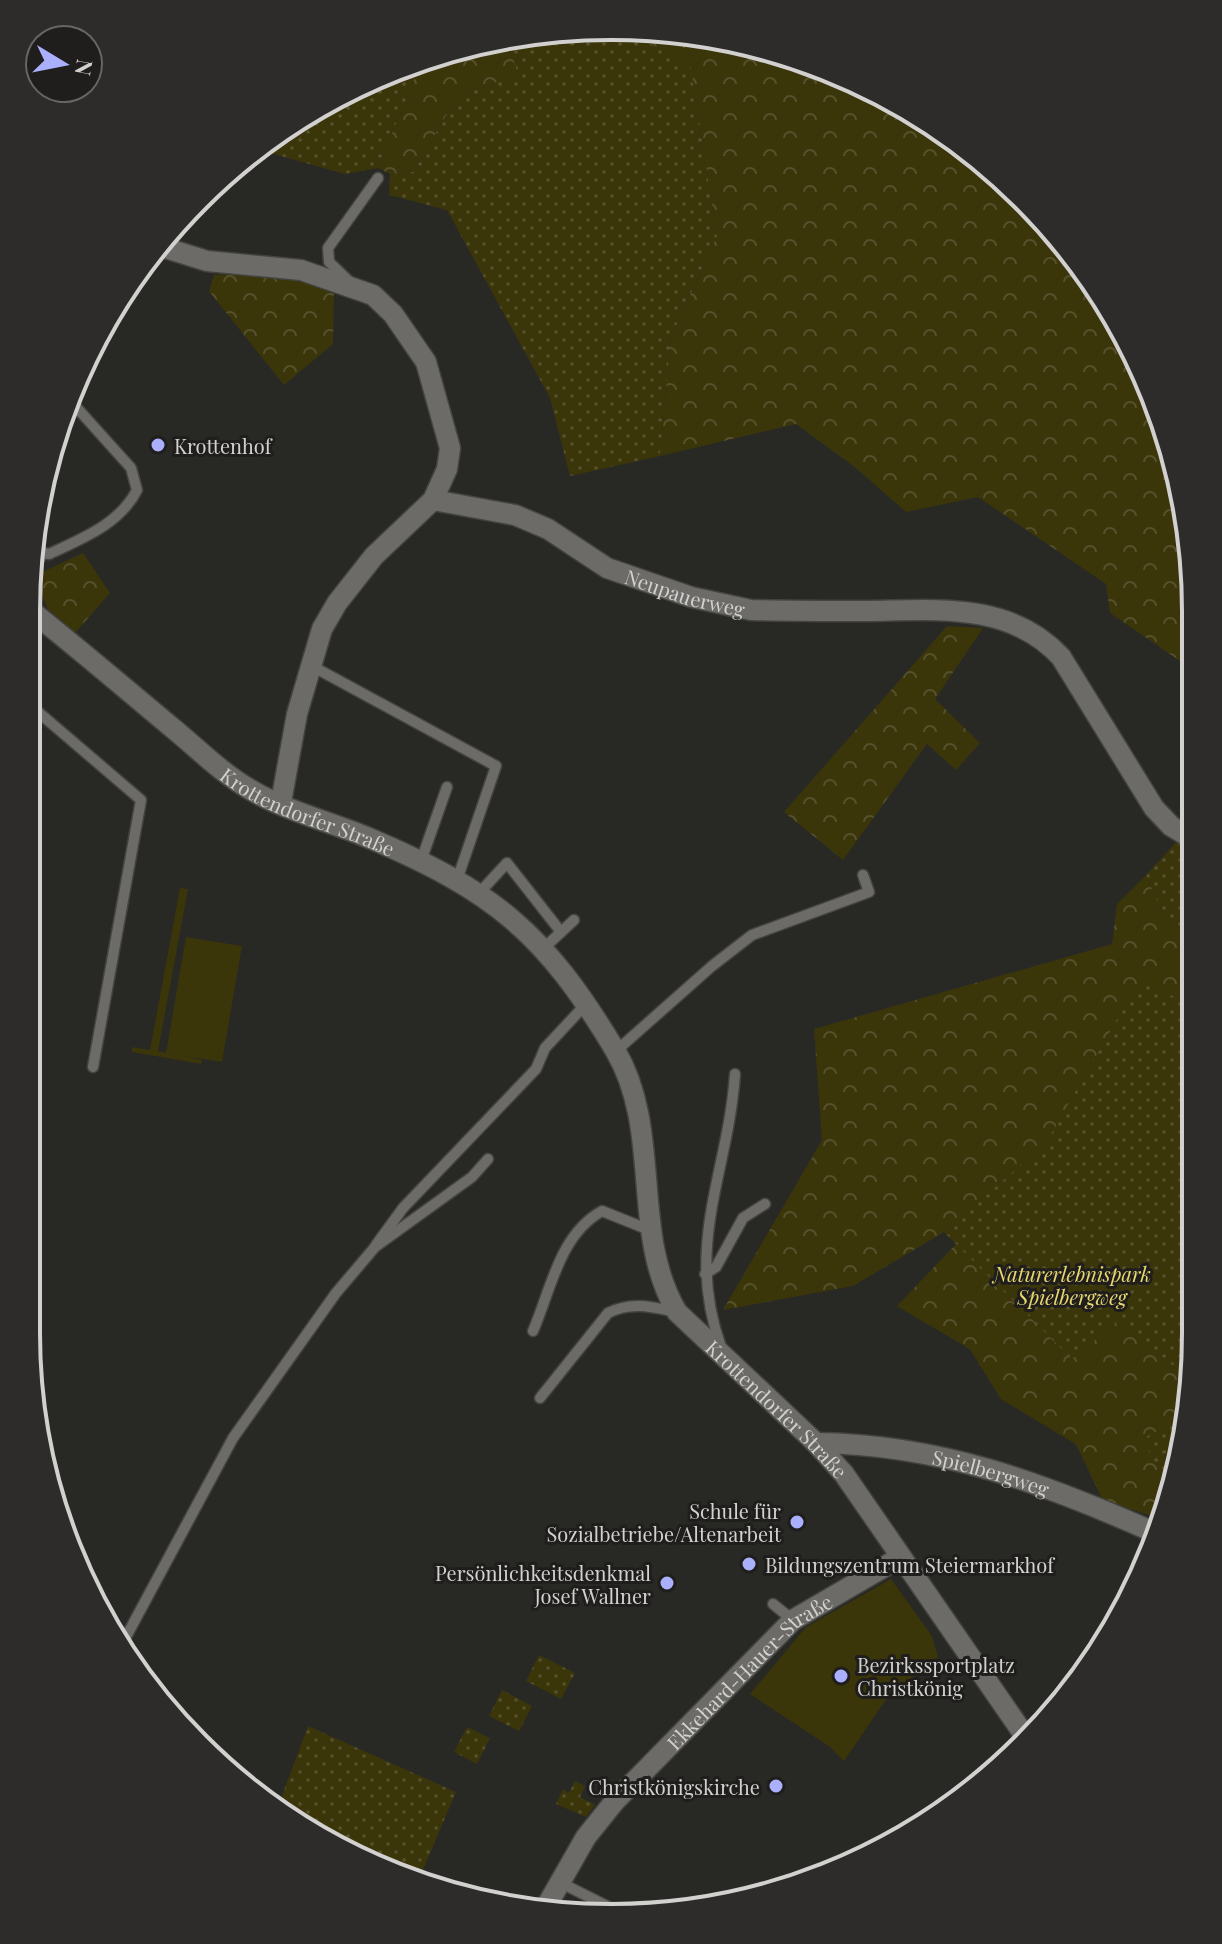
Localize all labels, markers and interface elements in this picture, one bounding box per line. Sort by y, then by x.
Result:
north arrow [24,24,104,104]
text: N [69,57,101,78]
place label: Krottenhof [174,432,273,459]
marker: Krottenhof [149,436,167,454]
street label: Neupauerweg [622,562,748,622]
street label: Krottendorfer Straße [215,761,400,861]
park label: Naturerlebnispark Spielbergweg [991,1260,1151,1310]
street label: Krottendorfer Straße [701,1333,854,1483]
street label: Spielbergweg [930,1442,1054,1502]
place label: Schule für Sozialbetriebe/Altenarbeit [547,1497,782,1547]
marker: Schule für Sozialbetriebe/Altenarbeit [788,1513,806,1531]
place label: Bildungszentrum Steiermarkhof [765,1551,1055,1578]
marker: Bildungszentrum Steiermarkhof [740,1555,758,1573]
place label: Persönlichkeitsdenkmal Josef Wallner [435,1559,651,1609]
marker: Persönlichkeitsdenkmal Josef Wallner [658,1574,676,1592]
street label: Ekkehard-Hauer-Straße [660,1587,837,1755]
place label: Bezirkssportplatz Christkönig [857,1651,1015,1701]
marker: Bezirkssportplatz Christkönig [832,1667,850,1685]
place label: Christkönigskirche [588,1773,760,1800]
marker: Christkönigskirche [767,1777,785,1795]

